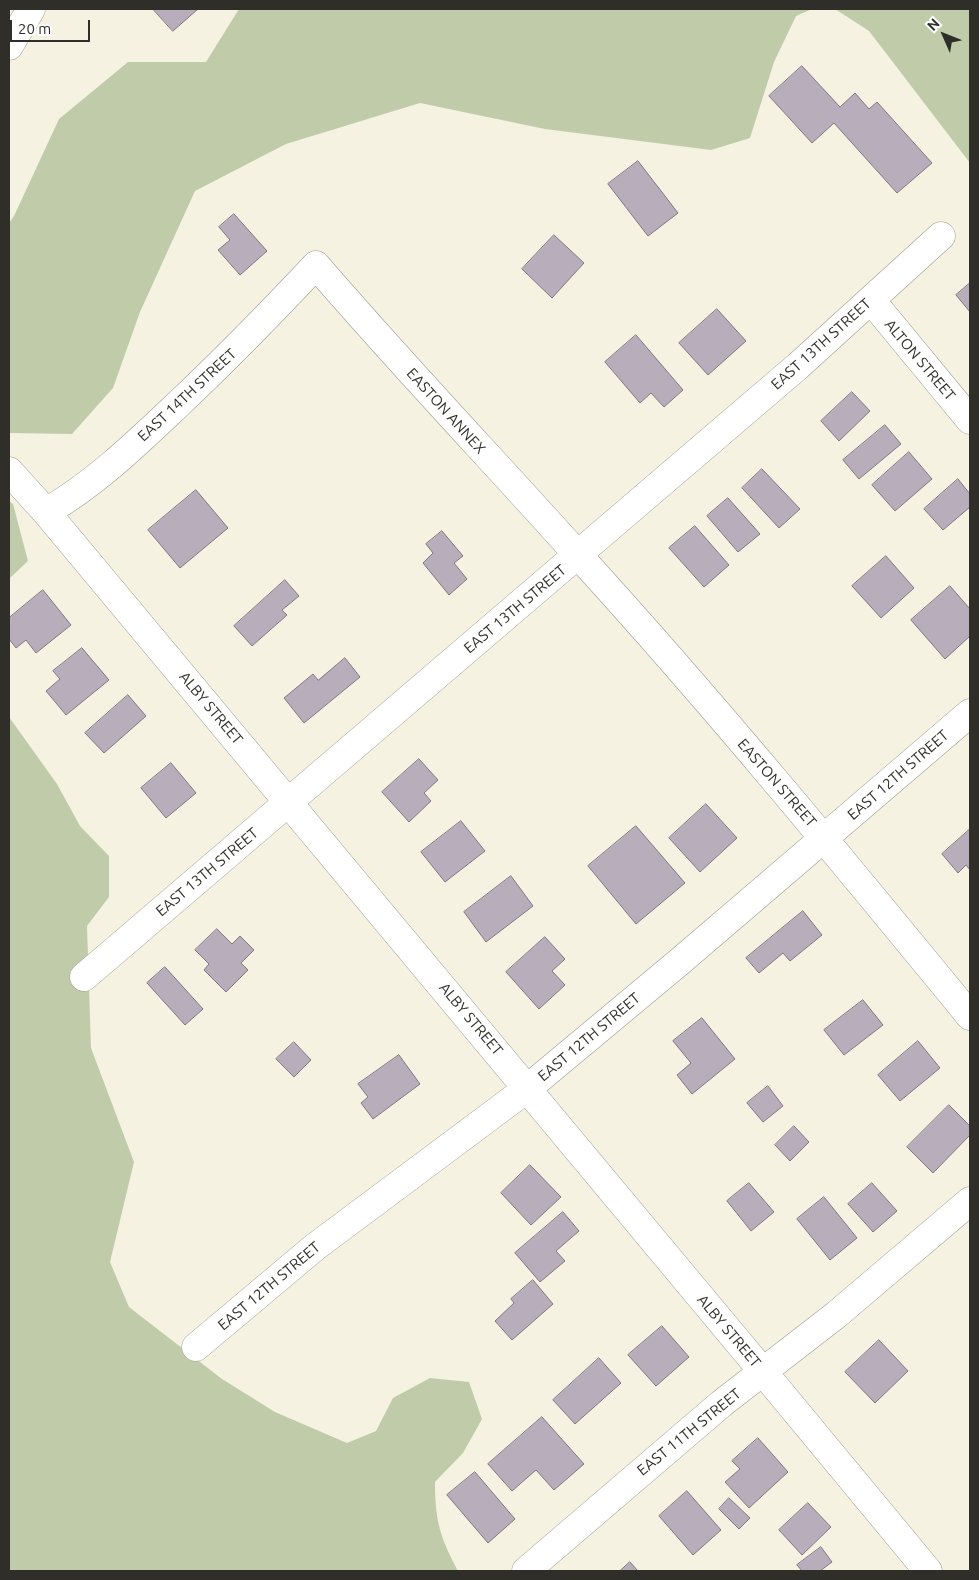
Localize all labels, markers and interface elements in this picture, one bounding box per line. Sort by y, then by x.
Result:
scale bar [12,10,92,42]
north arrow [919,10,969,60]
text: N [924,15,943,34]
text: 20 m [18,20,51,37]
street label: EAST 13TH STREET [767,294,875,394]
street label: ALTON STREET [881,316,959,404]
street label: EAST 14TH STREET [134,345,240,445]
street label: EASTON ANNEX [403,364,489,458]
street label: EAST 13TH STREET [460,561,570,657]
street label: ALBY STREET [175,668,247,748]
street label: EAST 12TH STREET [844,726,952,824]
street label: EASTON STREET [734,735,820,831]
street label: EAST 13TH STREET [152,824,262,920]
street label: ALBY STREET [435,979,507,1059]
street label: EAST 12TH STREET [534,989,644,1085]
street label: EAST 12TH STREET [214,1238,324,1334]
street label: ALBY STREET [693,1291,765,1371]
street label: EAST 11TH STREET [634,1385,744,1479]

